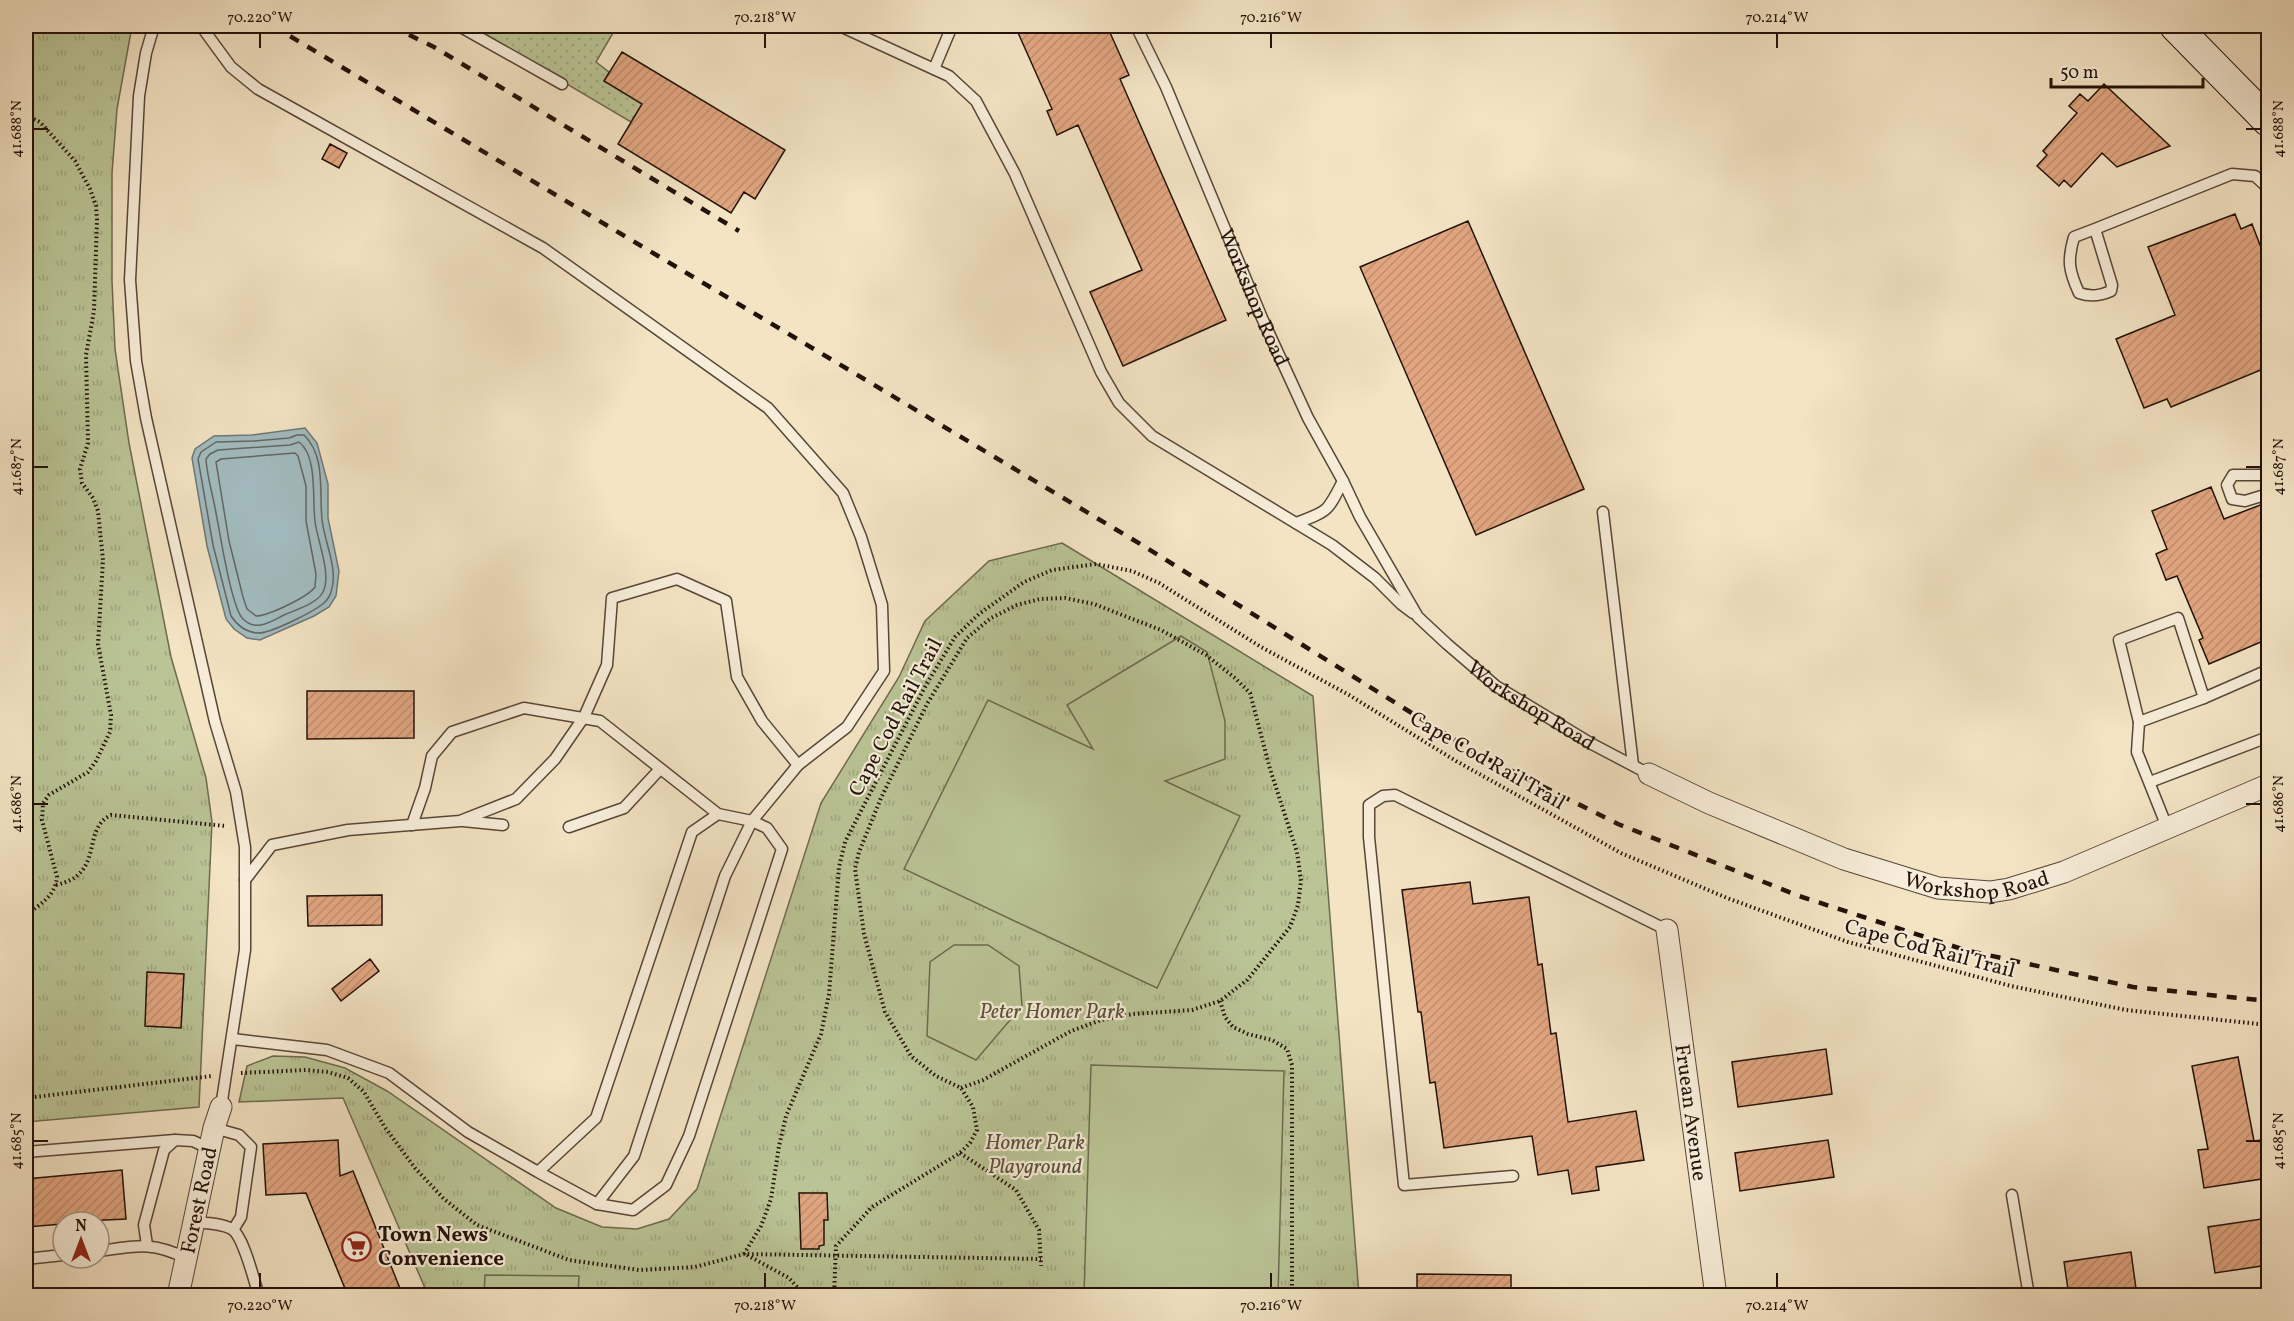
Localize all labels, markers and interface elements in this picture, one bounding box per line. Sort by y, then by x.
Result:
text: 70.220°W [227,8,293,29]
text: 70.218°W [734,8,796,29]
text: 70.216°W [1240,8,1302,29]
text: 70.214°W [1745,8,1809,29]
scale bar [2051,51,2202,89]
text: 50 m [2060,61,2099,86]
text: 41.688°N [7,100,28,158]
text: 41.688°N [2269,100,2290,158]
street label: Workshop Road [1210,225,1295,371]
text: 41.687°N [7,438,28,496]
text: 41.687°N [2269,438,2290,496]
street label: Cape Cod Rail Trail [842,633,950,802]
street label: Workshop Road [1460,654,1600,759]
street label: Cape Cod Rail Trail [1404,705,1571,818]
text: 41.686°N [7,775,28,833]
text: 41.686°N [2269,775,2290,833]
street label: Workshop Road [1900,864,2053,908]
street label: Cape Cod Rail Trail [1841,913,2018,986]
park label: Peter Homer Park [979,998,1125,1027]
street label: Fruean Avenue [1666,1042,1713,1183]
text: 41.685°N [7,1112,28,1170]
text: 41.685°N [2269,1112,2290,1170]
park label: Homer Park Playground [985,1129,1085,1182]
street label: Forest Road [174,1144,226,1257]
north arrow [51,1210,111,1270]
text: N [75,1216,87,1238]
place label: Town News Convenience [378,1221,504,1274]
supermarket icon: Town News Convenience [341,1230,373,1262]
text: 70.220°W [227,1296,293,1317]
text: 70.218°W [734,1296,796,1317]
text: 70.216°W [1240,1296,1302,1317]
text: 70.214°W [1745,1296,1809,1317]

